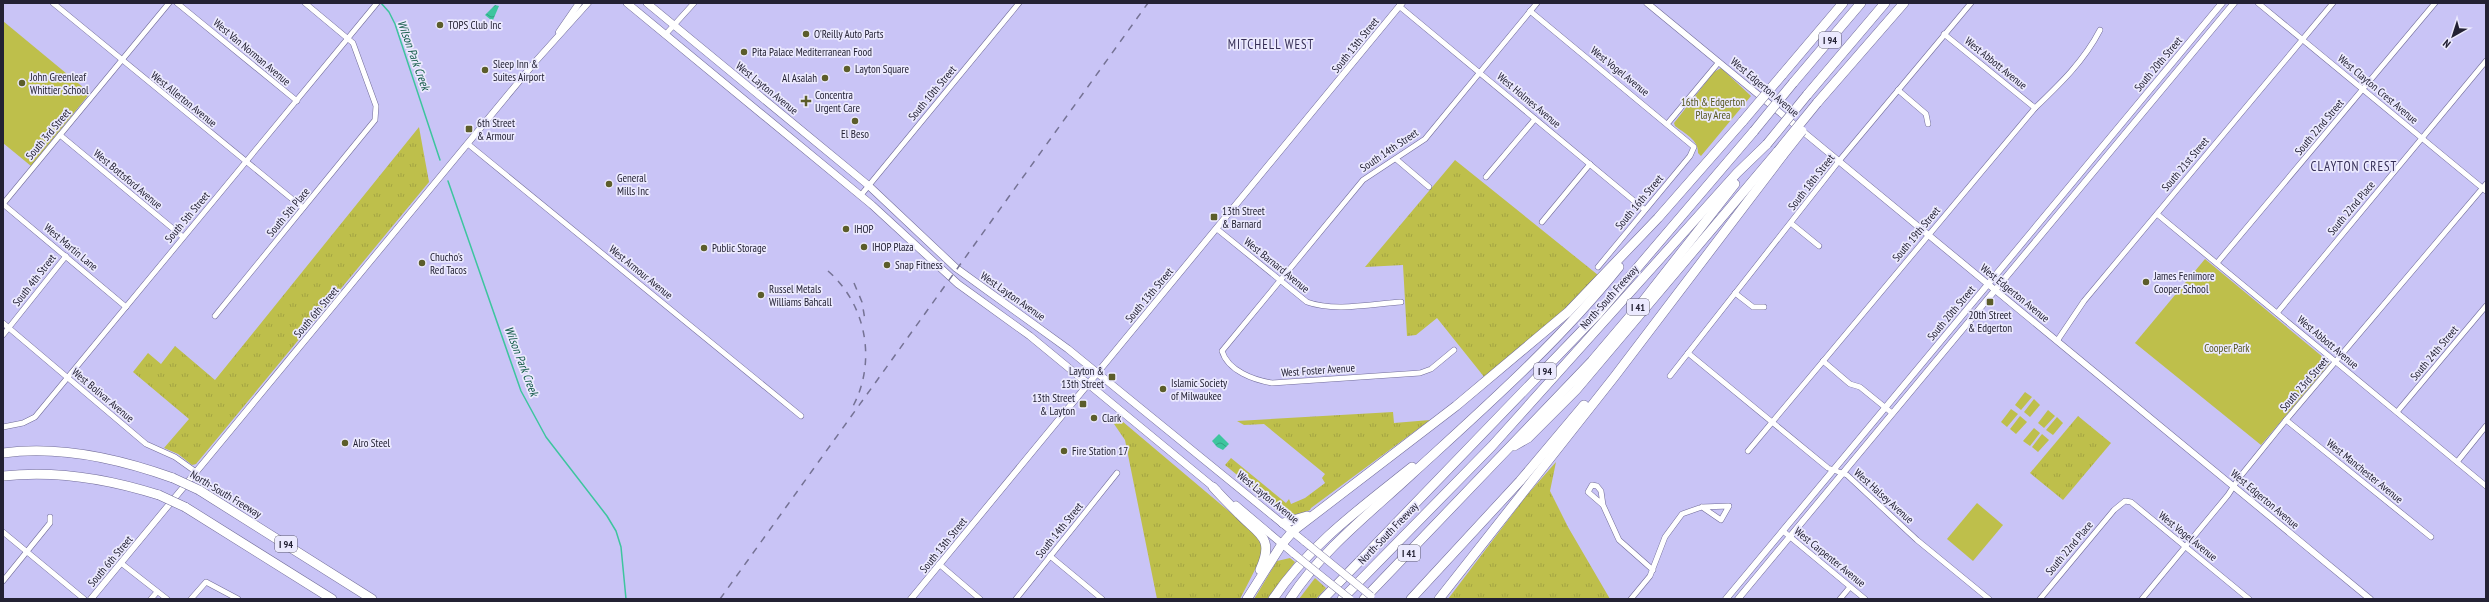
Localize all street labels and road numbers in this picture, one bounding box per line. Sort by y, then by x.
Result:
street label: South 13th Street [1328,14,1382,76]
street label: West Van Norman Avenue [211,16,294,89]
road number: I 94 [1819,32,1841,48]
street label: West Abbott Avenue [1962,34,2030,93]
street label: South 20th Street [2131,34,2185,94]
street label: West Vogel Avenue [1588,43,1652,99]
street label: West Clayton Crest Avenue [2335,51,2421,127]
street label: West Edgerton Avenue [1728,54,1802,120]
street label: West Layton Avenue [733,59,801,118]
street label: South 10th Street [905,63,959,123]
street label: West Allerton Avenue [148,68,220,130]
street label: West Holmes Avenue [1494,69,1564,131]
street label: South 22nd Street [2291,96,2347,158]
street label: South 3rd Street [23,106,73,162]
street label: South 14th Street [1357,125,1421,175]
street label: South 21st Street [2158,134,2212,194]
street label: West Bottsford Avenue [91,146,166,212]
street label: South 18th Street [1785,151,1837,213]
street label: South 16th Street [1612,172,1666,232]
street label: South 22nd Place [2324,178,2378,238]
street label: South 5th Place [263,184,313,239]
street label: South 5th Street [162,189,212,245]
street label: South 19th Street [1889,204,1943,264]
street label: West Martin Lane [41,220,101,274]
street label: West Barnard Avenue [1241,234,1313,296]
street label: West Armour Avenue [606,242,676,302]
street label: South 4th Street [9,251,59,309]
street label: West Edgerton Avenue [1978,261,2053,325]
street label: North-South Freeway [1577,262,1642,332]
street label: South 13th Street [1122,265,1176,325]
street label: West Layton Avenue [978,268,1048,324]
street label: South 20th Street [1924,283,1978,343]
street label: South 6th Street [291,284,341,340]
road number: I 41 [1627,299,1649,315]
street label: West Abbott Avenue [2294,312,2362,372]
street label: South 24th Street [2407,323,2461,383]
street label: South 23rd Street [2277,354,2331,414]
street label: West Foster Avenue [1281,360,1356,380]
road number: I 94 [1534,363,1556,379]
street label: West Bolivar Avenue [69,365,137,425]
street label: West Manchester Avenue [2324,436,2406,506]
street label: West Halsey Avenue [1851,466,1917,527]
street label: West Edgerton Avenue [2228,466,2302,532]
street label: North-South Freeway [188,467,265,521]
street label: West Layton Avenue [1234,468,1302,527]
street label: North-South Freeway [1355,498,1422,567]
street label: South 14th Street [1032,499,1086,561]
street label: West Vogel Avenue [2156,508,2220,564]
street label: South 13th Street [916,514,970,576]
street label: South 22nd Place [2042,518,2096,578]
street label: West Carpenter Avenue [1792,524,1869,590]
street label: South 6th Street [85,533,135,589]
road number: I 94 [275,536,297,552]
road number: I 41 [1398,545,1420,561]

